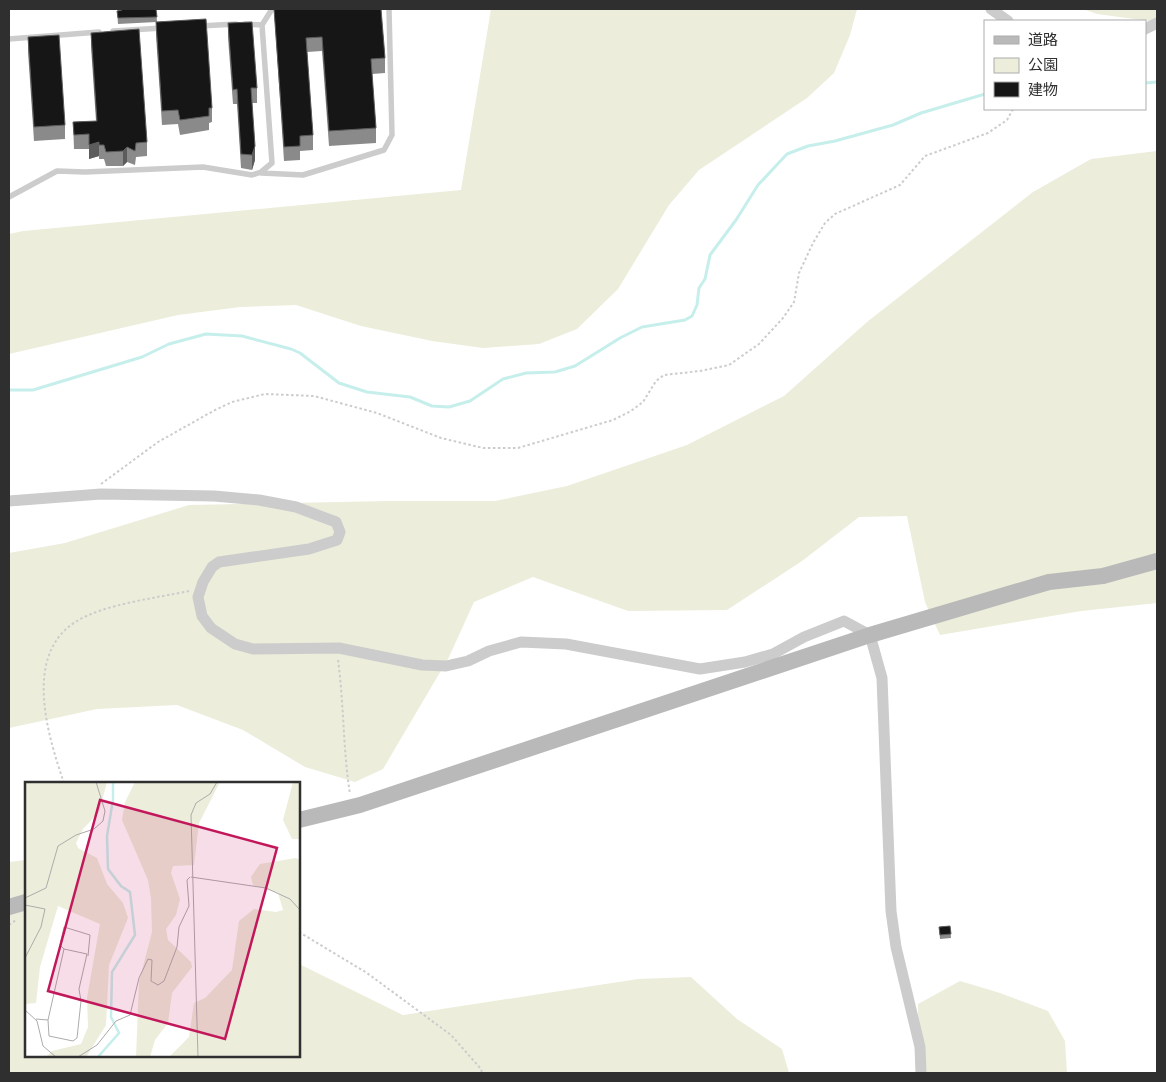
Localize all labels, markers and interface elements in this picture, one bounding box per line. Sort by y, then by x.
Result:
legend [984,20,1146,110]
text: 道路 [1028,31,1058,49]
text: 公園 [1028,56,1058,74]
text: 建物 [1028,81,1058,99]
inset map [25,782,300,1057]

